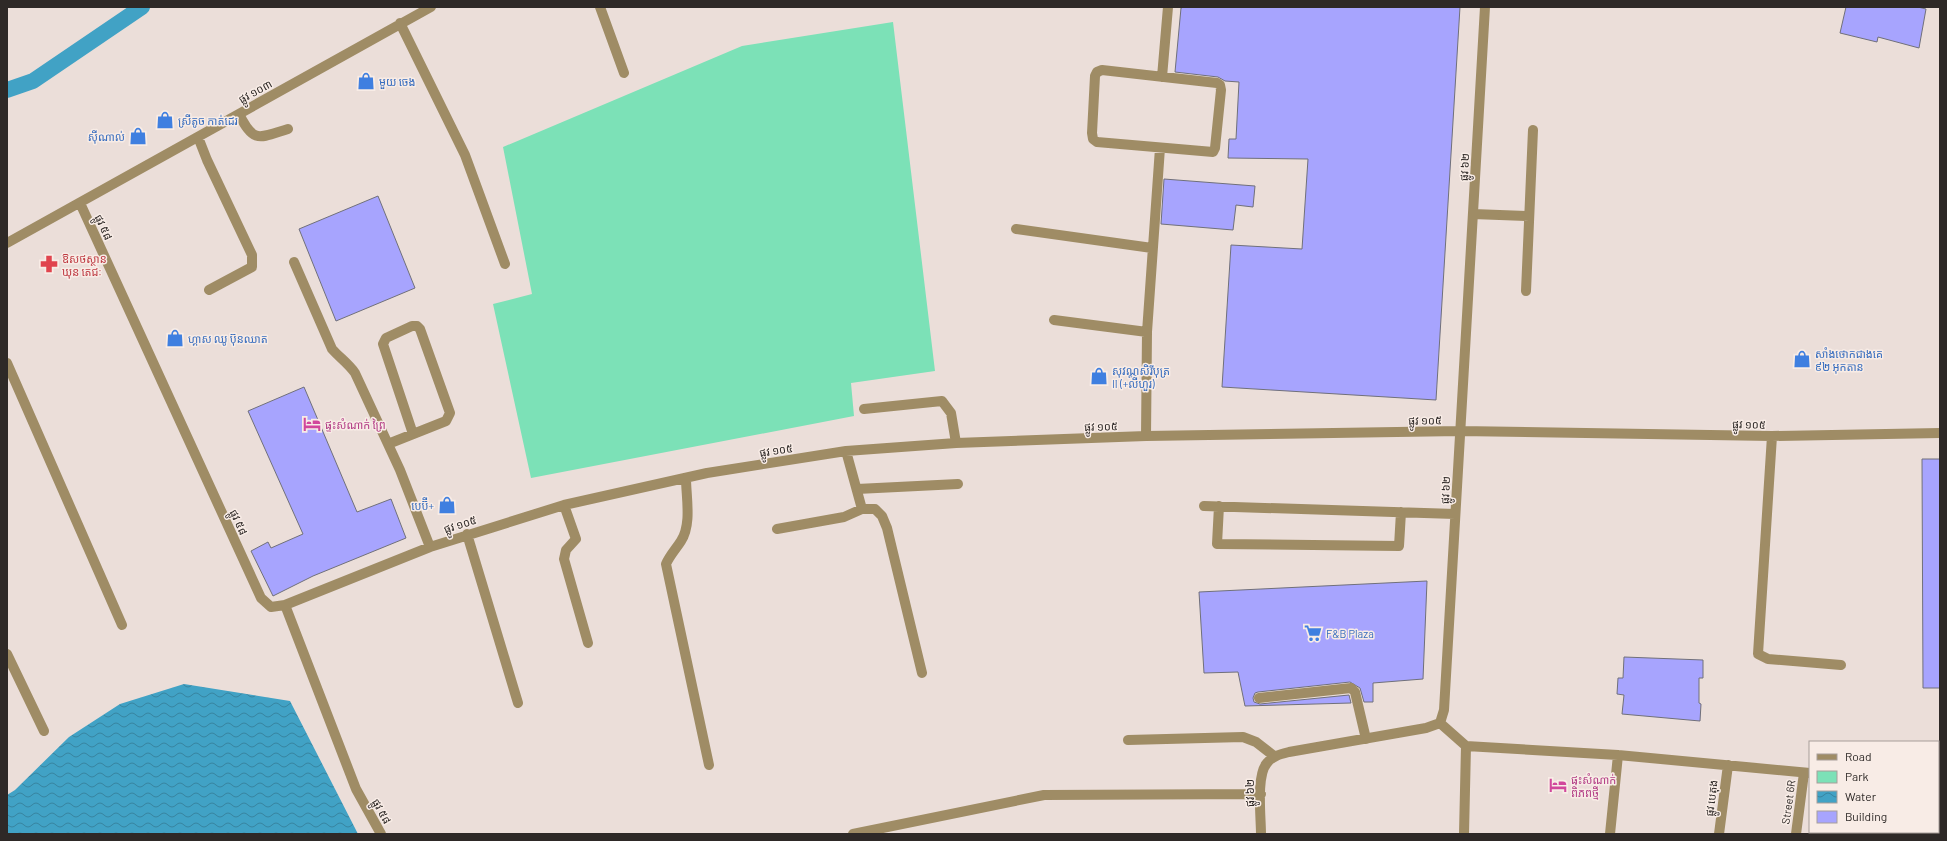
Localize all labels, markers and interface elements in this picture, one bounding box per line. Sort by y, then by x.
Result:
shop icon: មួយ ចេង [356,71,376,91]
place label: មួយ ចេង [379,75,416,89]
street label: ផ្លូវ ១០៣ [236,77,276,109]
shop icon: ស្រីតូច កាត់ដេរ [155,110,175,130]
place label: ស្រីតូច កាត់ដេរ [178,114,238,128]
shop icon: ស៊ីណាល់ [128,126,148,146]
place label: ស៊ីណាល់ [88,130,125,144]
street label: ផ្លូវ ៦២ [1457,153,1475,182]
street label: ផ្លូវ ៥៨ [89,212,116,244]
place label: ឱសថស្ថាន ឃុន តេជៈ [62,252,107,279]
pharmacy icon: ឱសថស្ថាន ឃុន តេជៈ [39,254,59,274]
shop icon: ហ្គាស ឈូ ប៊ុនឈាត [165,328,185,348]
place label: ហ្គាស ឈូ ប៊ុនឈាត [188,332,268,346]
place label: សាំងថោកជាងគេ ៩២ អុកតាន [1815,347,1883,374]
shop icon: សាំងថោកជាងគេ ៩២ អុកតាន [1792,349,1812,369]
place label: សុវណ្ណសិរីបុត្រ II (+លីហួរ) [1112,364,1170,391]
shop icon: សុវណ្ណសិរីបុត្រ II (+លីហួរ) [1089,366,1109,386]
street label: ផ្លូវ ១០៥ [1408,413,1442,431]
hotel icon: ផ្ទះសំណាក់ ព្រៃ [302,414,322,434]
street label: ផ្លូវ ១០៥ [1732,417,1766,435]
place label: ផ្ទះសំណាក់ ព្រៃ [325,418,386,432]
street label: ផ្លូវ ១០៥ [1084,419,1118,437]
street label: ផ្លូវ ១០៥ [758,441,794,463]
street label: ផ្លូវ ៦២ [1438,476,1456,505]
shop icon: បេប៊ី+ [437,495,457,515]
place label: បេប៊ី+ [411,497,434,512]
street label: ផ្លូវ ៥៨ [224,507,251,539]
street label: ផ្លូវ ១០៥ [442,513,479,539]
supermarket icon: F&B Plaza [1303,623,1323,643]
place label: F&B Plaza [1326,627,1374,640]
legend [1809,741,1939,833]
text: Road [1845,749,1872,763]
text: Park [1845,769,1869,783]
place label: ផ្ទះសំណាក់ ពិភពថ្មី [1571,773,1616,800]
hotel icon: ផ្ទះសំណាក់ ពិភពថ្មី [1548,775,1568,795]
street label: ផ្លូវ ៦២ [1243,779,1260,807]
street label: ផ្លូវ បេតុង [1702,779,1724,818]
street label: Street 6R [1778,779,1798,825]
text: Water [1845,789,1877,803]
street label: ផ្លូវ ៥៨ [366,796,394,828]
text: Building [1845,809,1887,823]

